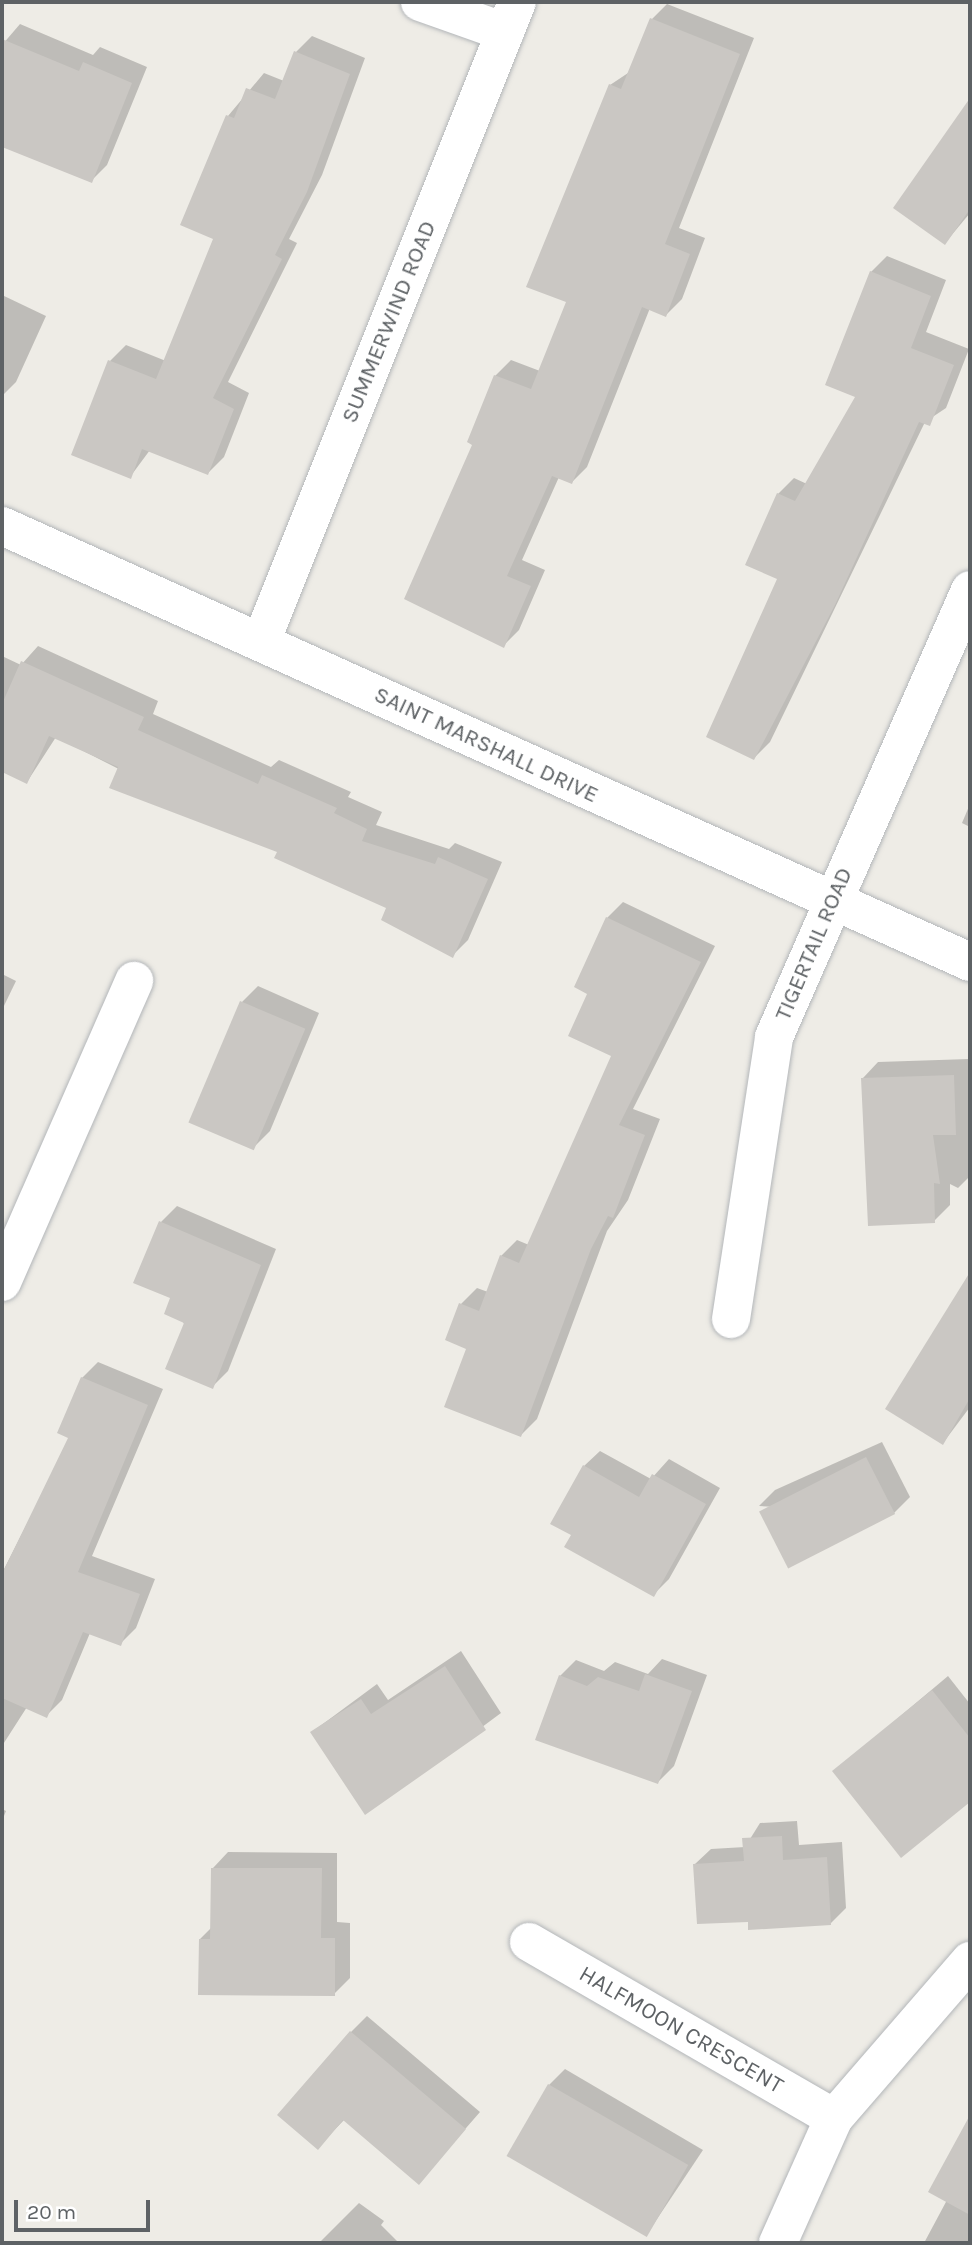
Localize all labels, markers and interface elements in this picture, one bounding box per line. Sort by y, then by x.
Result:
street label: SUMMERWIND ROAD [336,217,442,427]
street label: SAINT MARSHALL DRIVE [370,681,602,809]
street label: TIGERTAIL ROAD [769,863,859,1025]
street label: HALFMOON CRESCENT [574,1960,788,2100]
scale bar [18,2186,154,2230]
text: 20 m [27,2200,76,2224]

